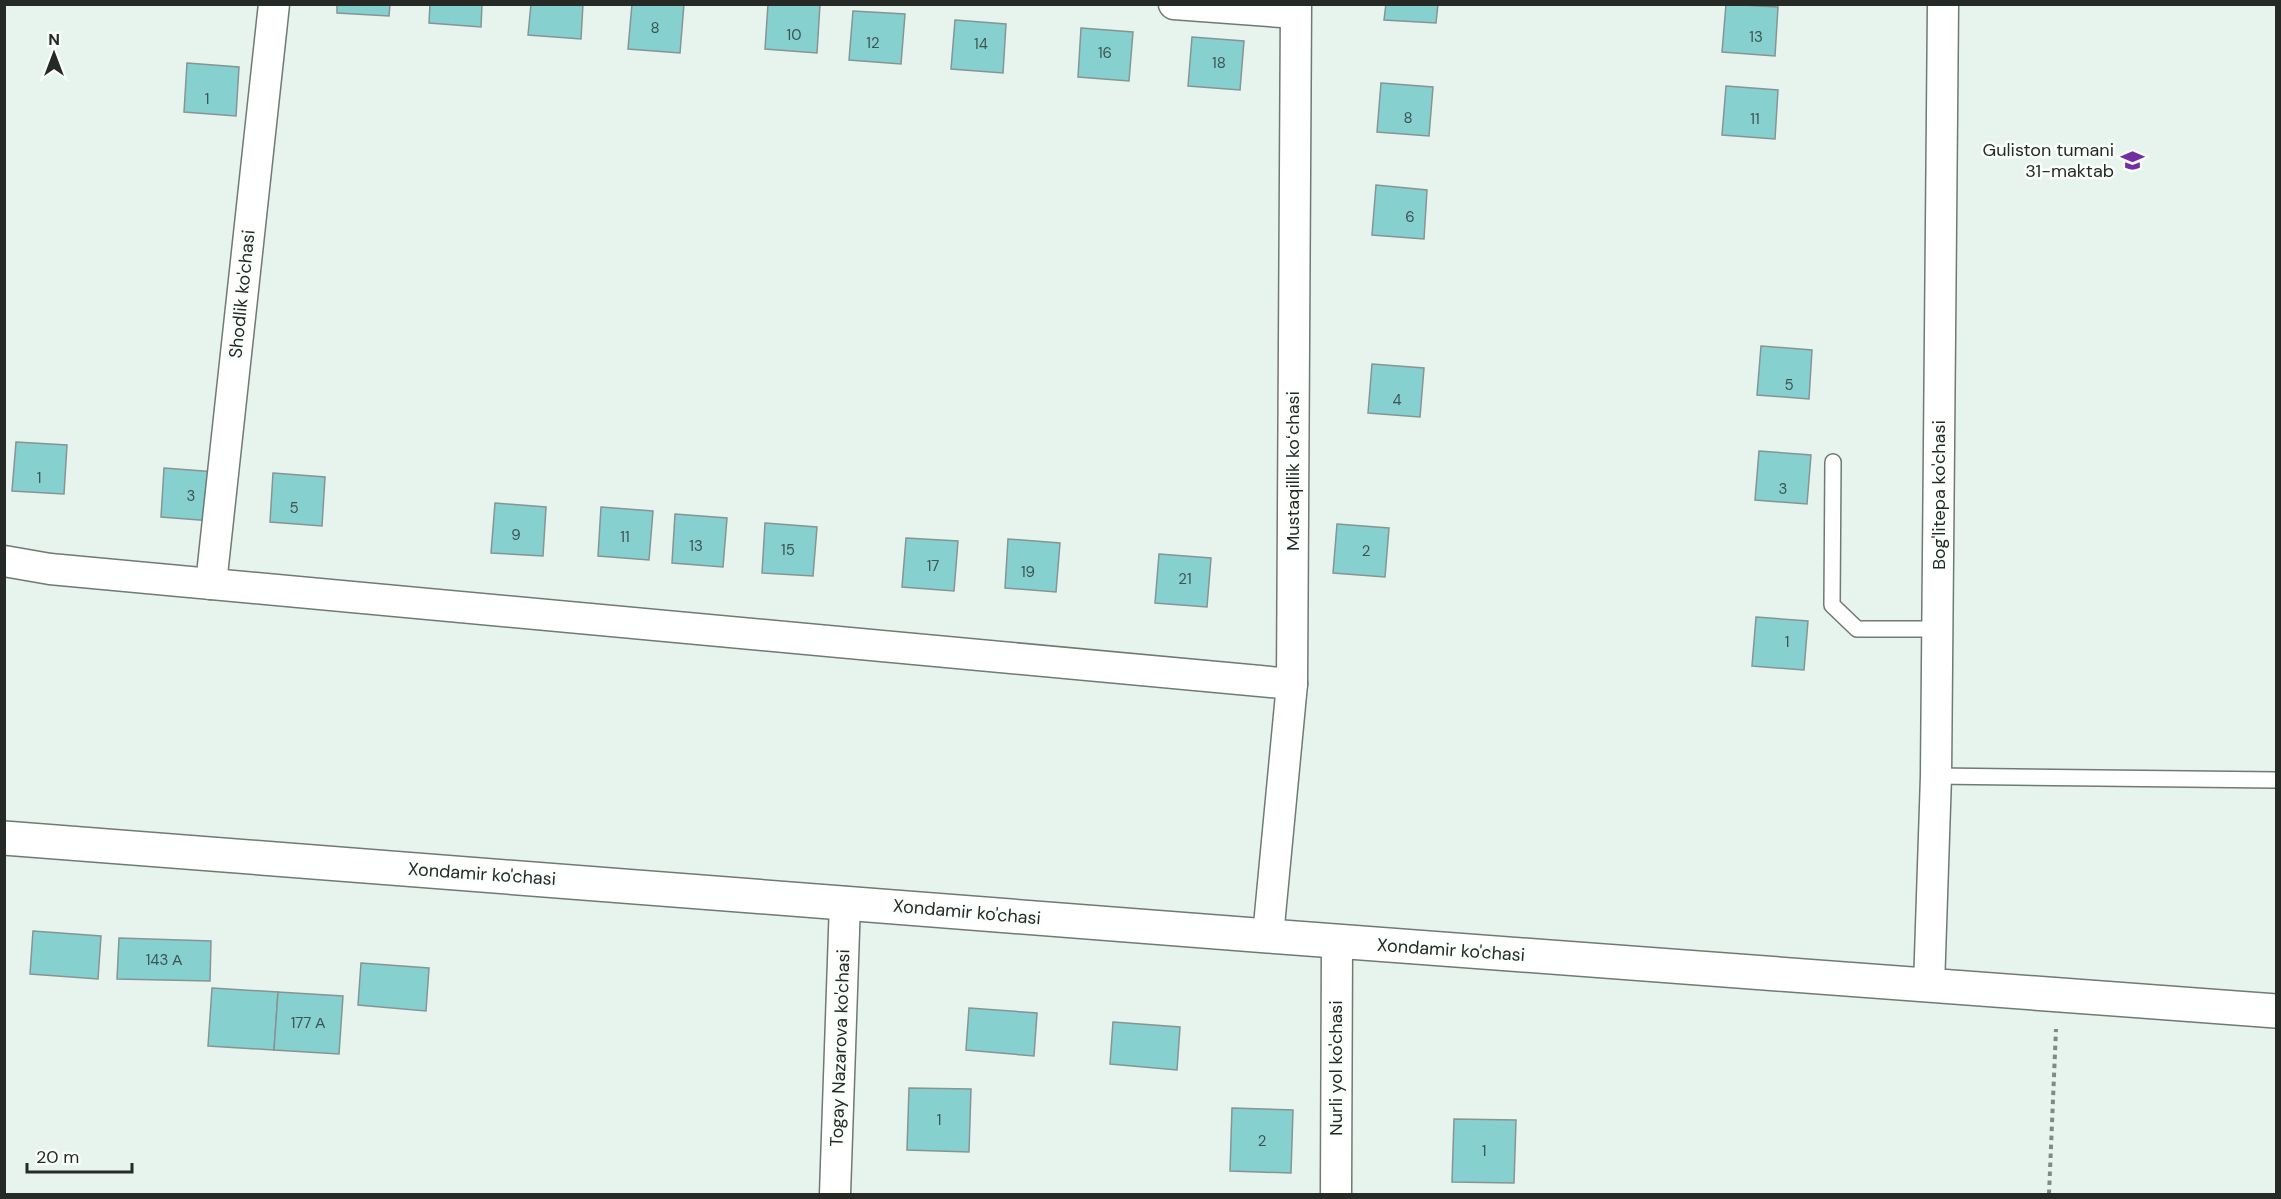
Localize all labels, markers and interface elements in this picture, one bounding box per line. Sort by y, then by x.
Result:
house number: 8 [650,18,660,38]
north arrow [24,24,84,84]
house number: 10 [787,25,801,45]
house number: 13 [1749,27,1763,47]
text: N [48,29,60,50]
house number: 12 [866,33,880,53]
house number: 14 [974,34,988,54]
house number: 16 [1098,43,1112,63]
house number: 18 [1212,53,1226,73]
house number: 1 [205,89,209,109]
house number: 8 [1403,108,1413,128]
house number: 11 [1750,109,1760,129]
place label: Guliston tumani 31-maktab [1983,138,2114,183]
school or university icon: Guliston tumani 31-maktab [2119,147,2145,173]
house number: 6 [1405,207,1415,227]
street label: Shodlik ko'chasi [223,229,261,359]
house number: 5 [1784,375,1794,395]
house number: 4 [1392,390,1402,410]
street label: Mustaqillik koʻchasi [1281,391,1305,551]
street label: Bog'litepa ko'chasi [1927,420,1951,570]
house number: 1 [37,468,41,488]
house number: 3 [1779,479,1787,499]
house number: 3 [187,486,195,506]
house number: 5 [289,498,299,518]
house number: 9 [511,525,521,545]
house number: 11 [620,527,630,547]
house number: 13 [689,536,703,556]
house number: 15 [781,540,795,560]
house number: 2 [1362,541,1370,561]
house number: 17 [927,556,939,576]
house number: 19 [1021,562,1035,582]
house number: 21 [1178,569,1192,589]
house number: 1 [1785,632,1789,652]
street label: Xondamir ko'chasi [407,857,557,891]
street label: Xondamir ko'chasi [892,894,1042,930]
street label: Xondamir ko'chasi [1376,933,1526,967]
street label: Togay Nazarova ko'chasi [825,949,855,1147]
house number: 143 А [146,950,182,970]
street label: Nurli yol ko'chasi [1324,1000,1348,1136]
house number: 177 А [291,1013,325,1033]
house number: 1 [937,1110,941,1130]
house number: 2 [1258,1131,1266,1151]
scale bar [27,1136,132,1174]
house number: 1 [1482,1141,1486,1161]
text: 20 m [36,1145,79,1169]

